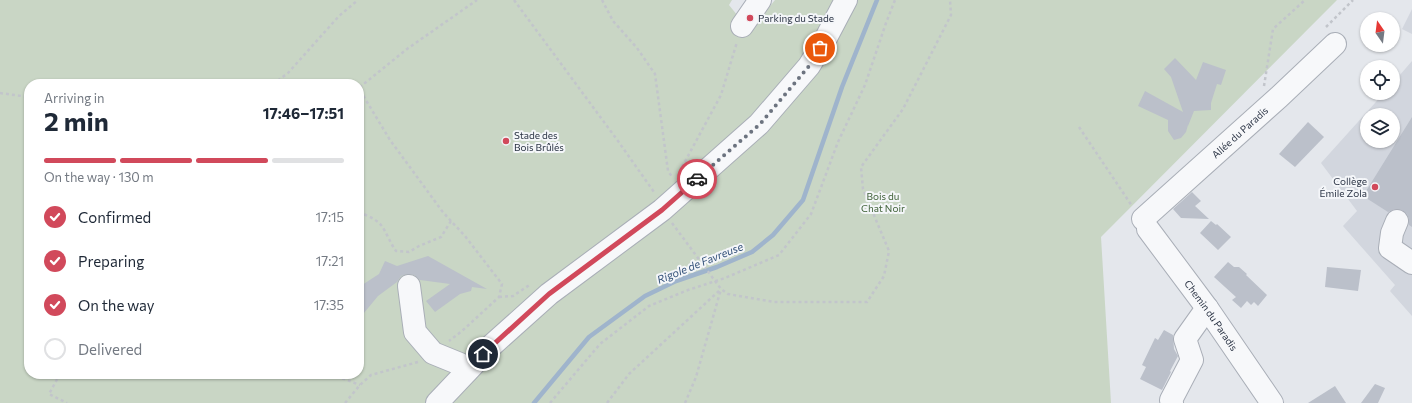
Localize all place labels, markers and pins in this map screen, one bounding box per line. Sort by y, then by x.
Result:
place label: Parking du Stade [758,12,834,24]
marker: Parking du Stade [745,13,755,23]
pin [803,31,837,65]
place label: Stade des Bois Brûlés [514,129,564,153]
marker: Stade des Bois Brûlés [501,136,511,146]
place label: Collège Émile Zola [1320,175,1367,199]
marker: Collège Émile Zola [1370,182,1380,192]
pin [466,337,500,371]

